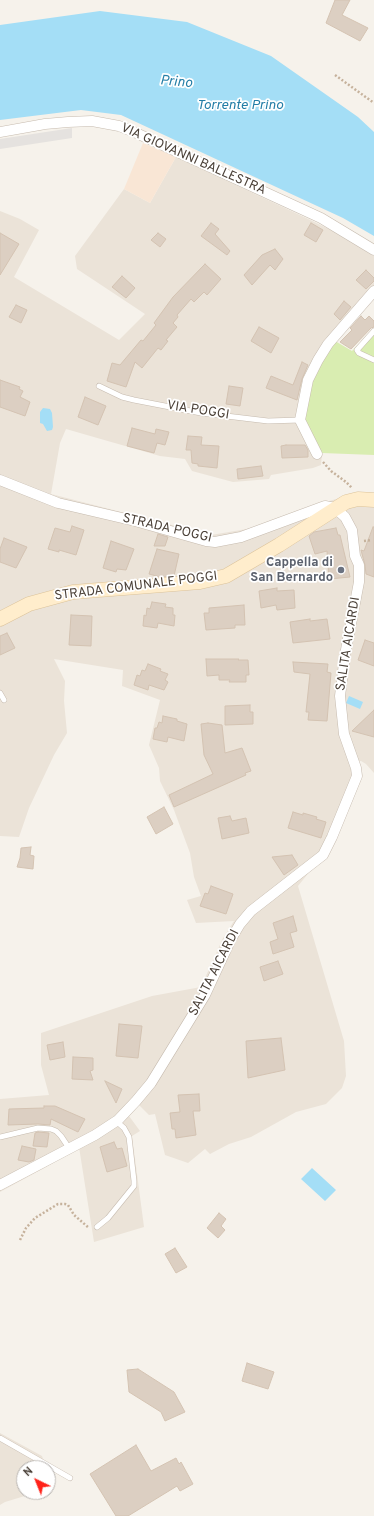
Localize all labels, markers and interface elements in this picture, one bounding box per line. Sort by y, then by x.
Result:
water label: Prino [159,73,193,93]
water label: Torrente Prino [197,98,283,114]
street label: VIA GIOVANNI BALLESTRA [118,121,268,199]
street label: VIA POGGI [166,398,230,424]
street label: STRADA POGGI [121,511,213,547]
place label: Cappella di San Bernardo [250,555,333,586]
marker: Cappella di San Bernardo [336,565,346,575]
street label: STRADA COMUNALE POGGI [54,569,218,605]
street label: SALITA AICARDI [334,596,364,692]
street label: SALITA AICARDI [187,927,243,1019]
north arrow [16,1460,56,1500]
text: N [21,1464,36,1480]

